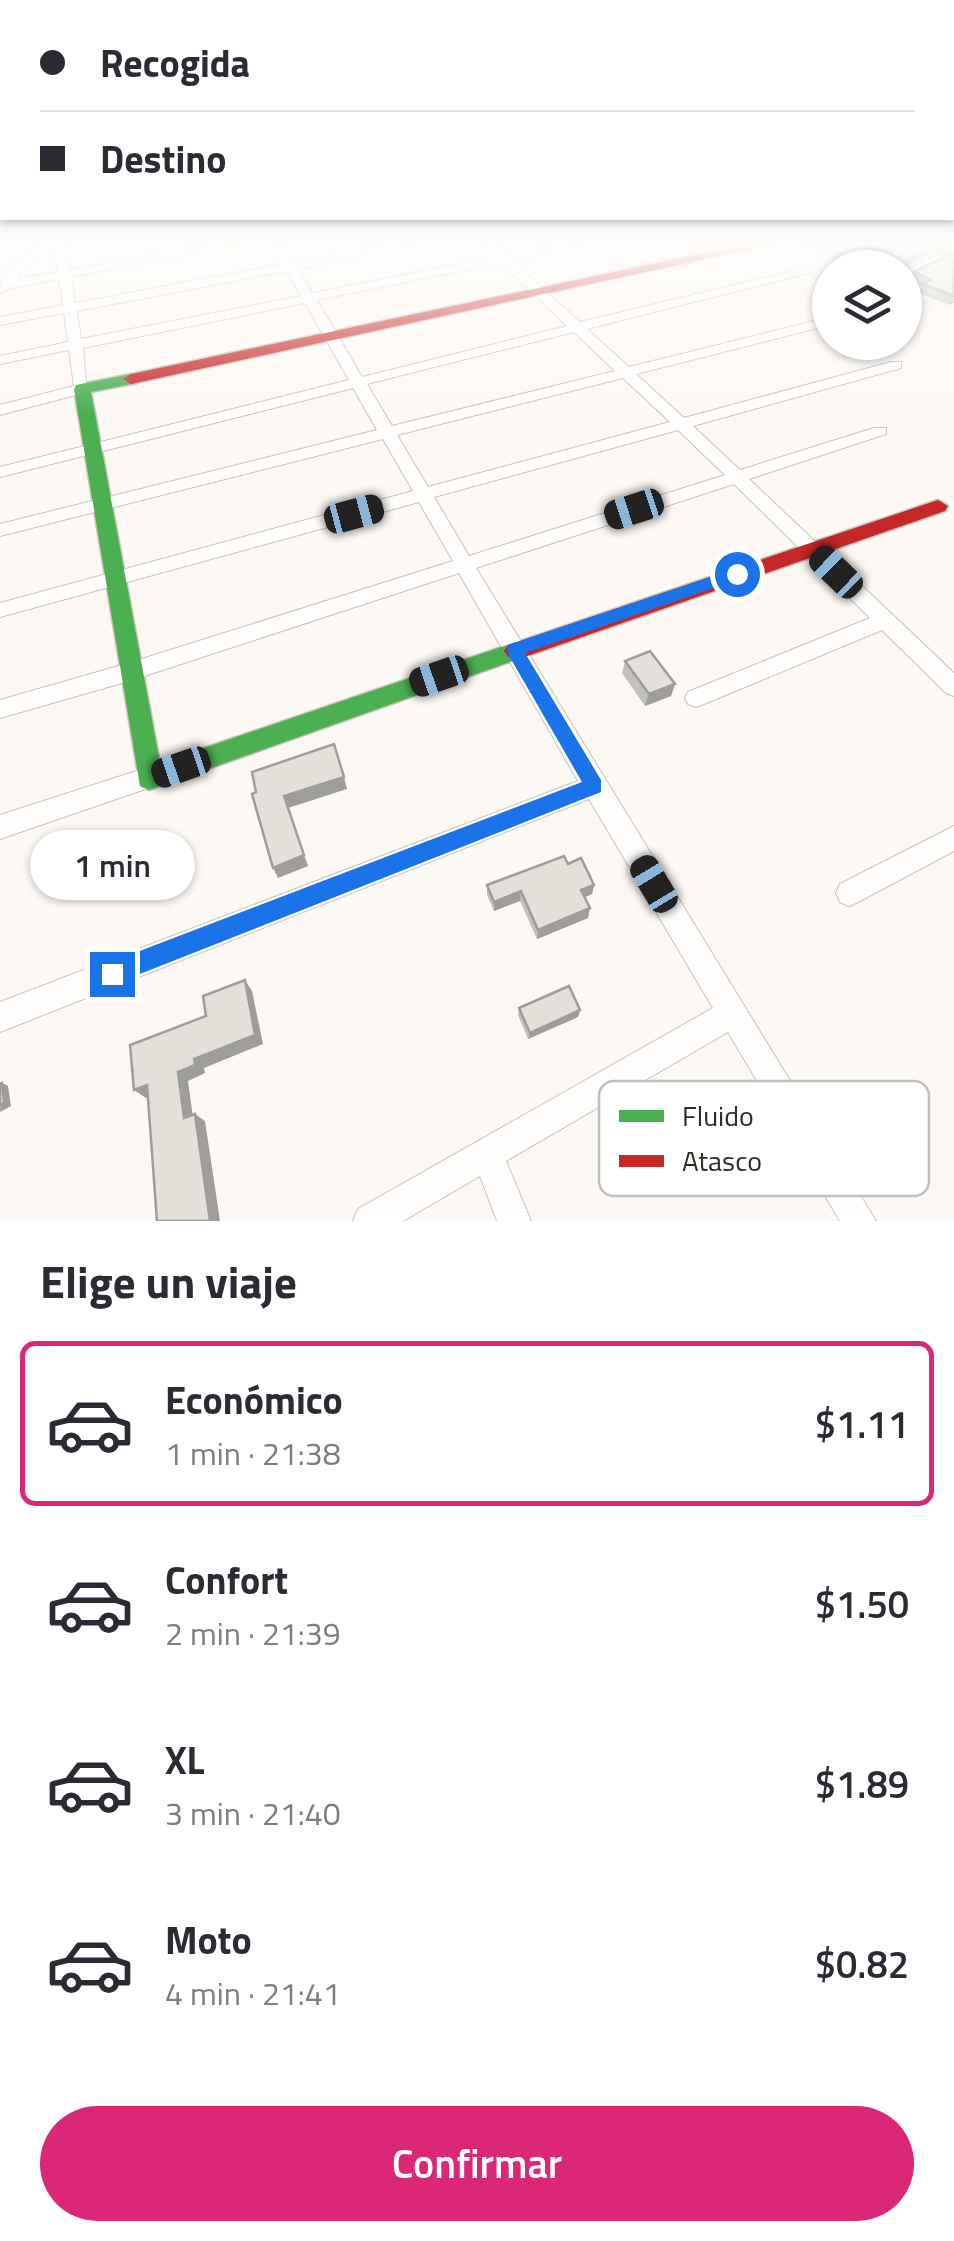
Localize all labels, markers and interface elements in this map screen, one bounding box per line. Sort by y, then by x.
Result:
text: Recogida [100,34,250,92]
text: Destino [100,130,226,188]
map controls [812,250,922,360]
button: layers [812,250,922,360]
car [601,485,667,533]
car [321,492,387,536]
car [804,540,868,604]
route start [715,552,760,597]
car [406,652,472,700]
car [148,743,214,791]
callout: 1 min [29,829,194,899]
text: 1 min [74,841,151,889]
car [626,851,682,917]
route end [90,952,135,997]
legend [599,1081,929,1196]
text: Fluido [682,1094,754,1137]
text: Atasco [682,1139,762,1182]
text: Elige un viaje [40,1247,297,1315]
text: Económico [165,1371,343,1429]
icon: car [45,1379,135,1469]
text: $1.11 [815,1395,909,1453]
text: 1 min · 21:38 [165,1429,341,1477]
text: Confort [165,1551,288,1609]
icon: car [45,1559,135,1649]
text: $1.50 [815,1575,909,1633]
text: 2 min · 21:39 [165,1609,341,1657]
text: XL [165,1731,205,1789]
icon: car [45,1739,135,1829]
text: $1.89 [815,1755,909,1813]
text: 3 min · 21:40 [165,1789,341,1837]
text: Moto [165,1911,252,1969]
icon: car [45,1919,135,2009]
text: $0.82 [815,1935,909,1993]
text: 4 min · 21:41 [165,1969,341,2017]
button: Confirmar [40,2106,914,2221]

